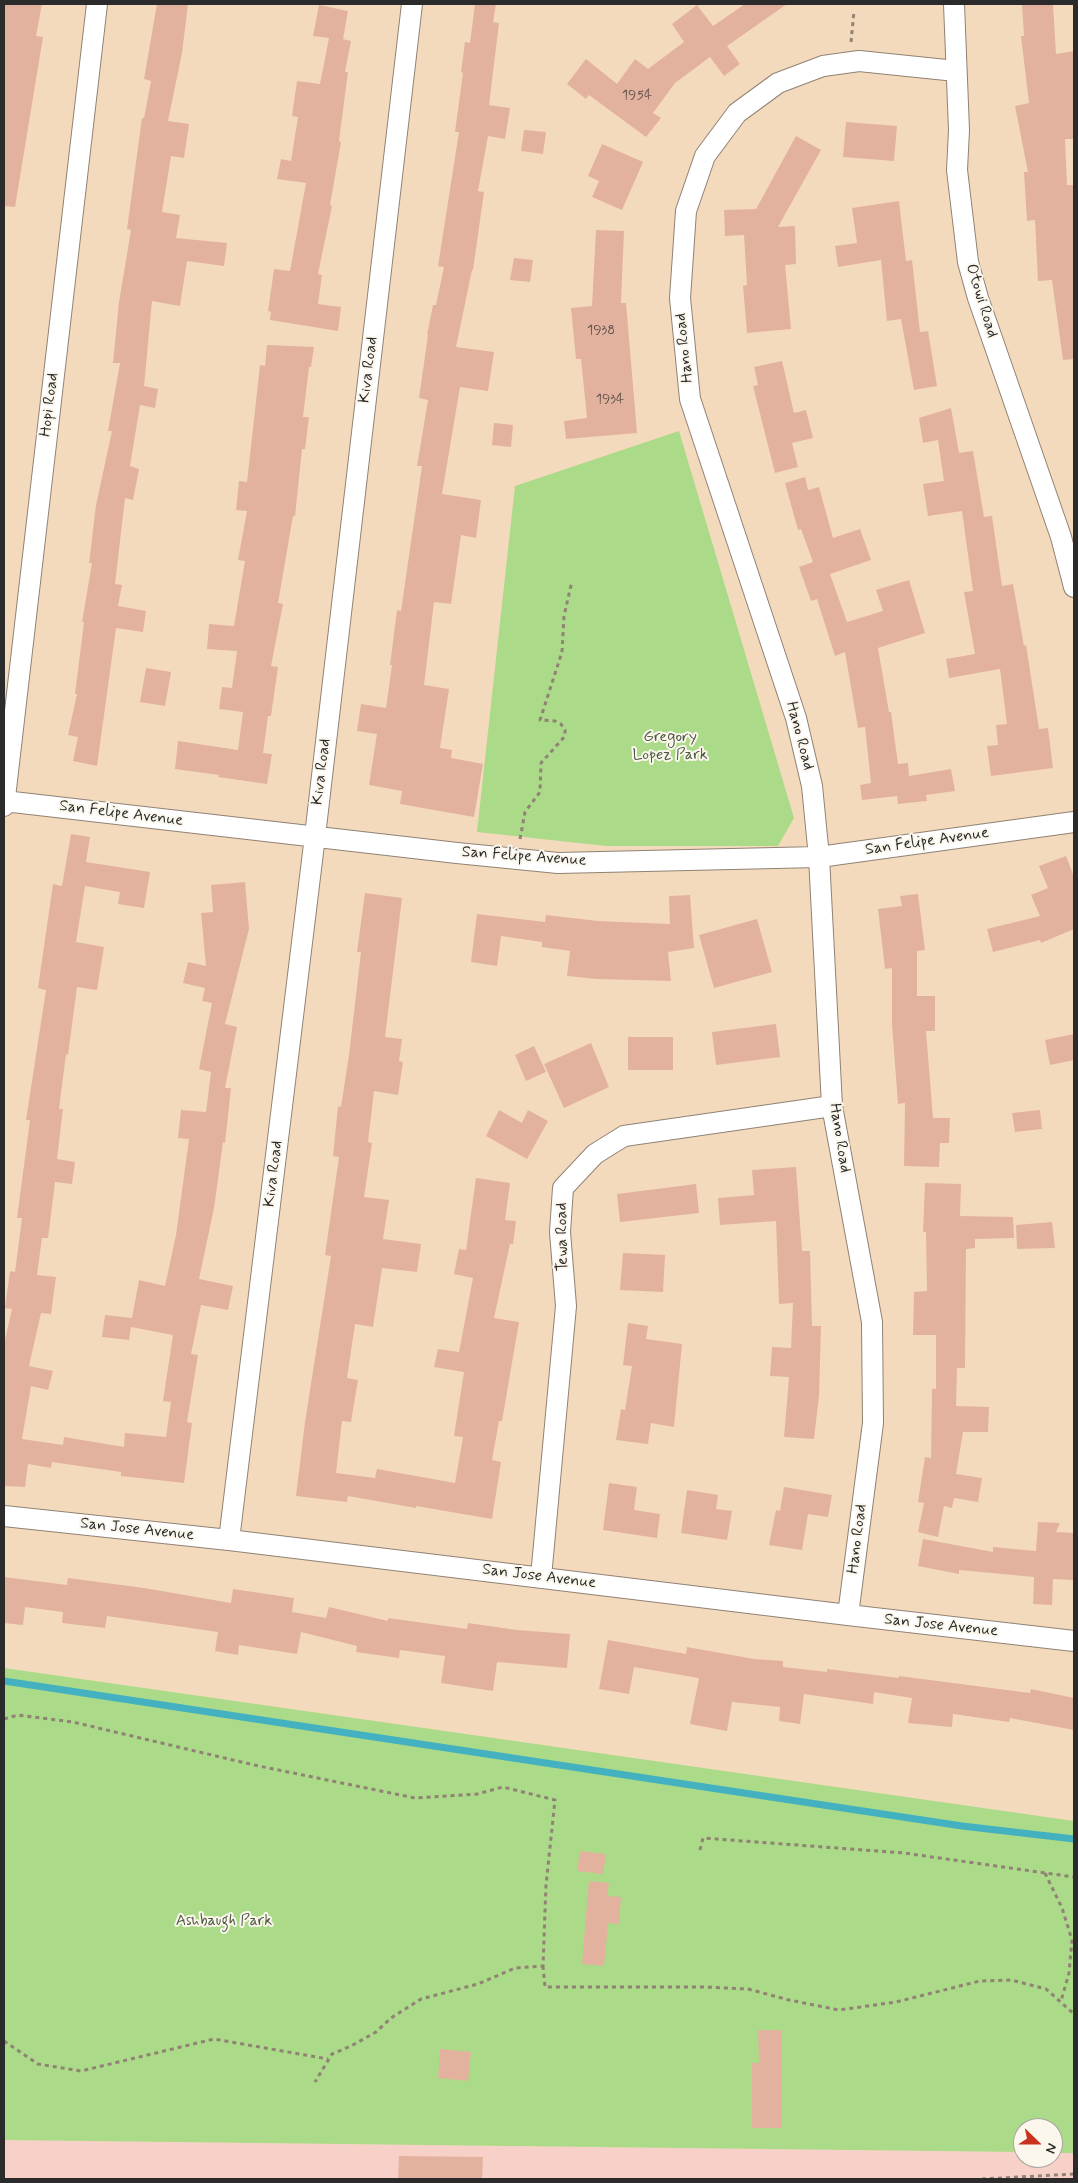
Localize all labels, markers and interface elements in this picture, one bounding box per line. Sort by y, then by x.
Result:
house number: 1954 [622,88,652,104]
street label: Otowi Road [961,262,1001,340]
street label: Hano Road [672,312,698,384]
house number: 1938 [587,323,615,339]
street label: Kiva Road [355,336,383,404]
street label: Hopi Road [37,372,63,438]
house number: 1934 [596,392,624,408]
street label: Hano Road [781,700,817,772]
park label: Gregory Lopez Park [632,728,708,766]
street label: Kiva Road [308,738,336,806]
street label: San Felipe Avenue [58,797,184,831]
street label: San Felipe Avenue [864,824,990,860]
street label: San Felipe Avenue [461,843,587,871]
street label: Hano Road [824,1102,854,1174]
street label: Kiva Road [260,1140,288,1208]
street label: Tewa Road [553,1202,573,1272]
street label: Hano Road [844,1503,872,1575]
street label: San Jose Avenue [79,1514,195,1546]
street label: San Jose Avenue [481,1560,597,1594]
street label: San Jose Avenue [883,1610,999,1642]
park label: Ashbaugh Park [176,1912,272,1932]
north arrow [1013,2118,1063,2168]
text: N [1041,2141,1061,2156]

